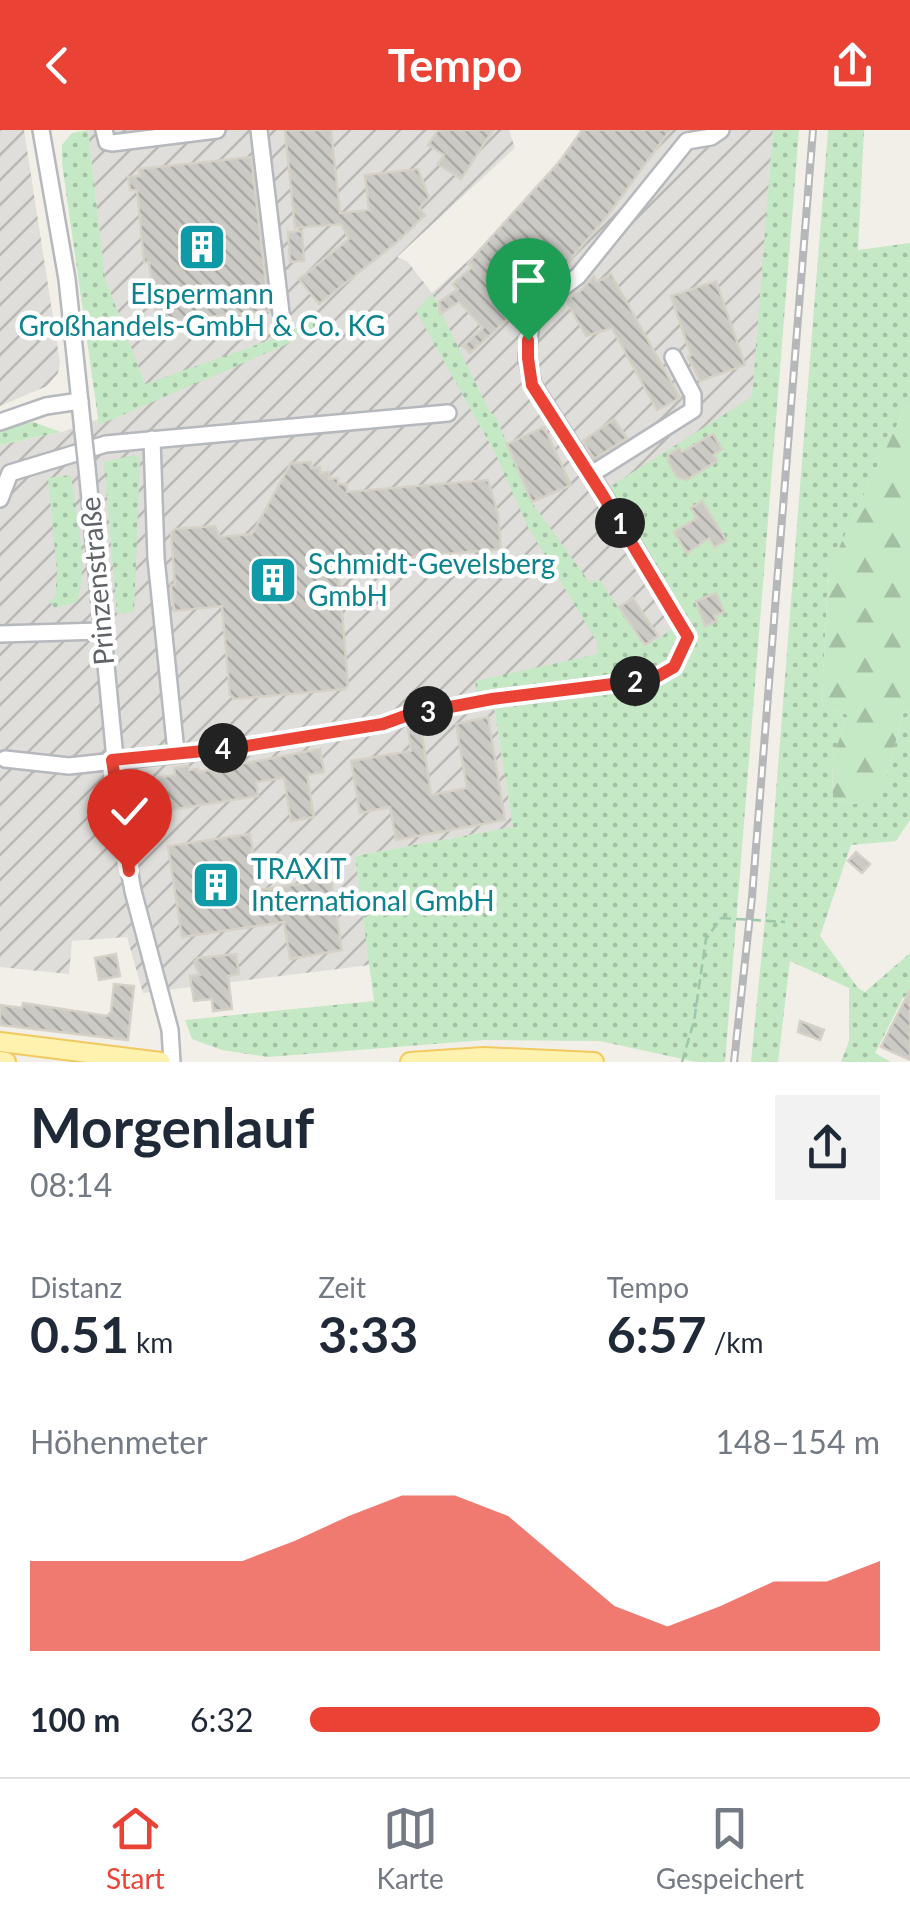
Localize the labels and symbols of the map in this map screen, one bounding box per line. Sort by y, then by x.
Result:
building icon: Elspermann Großhandels-GmbH & Co. KG [176,221,228,273]
pin [486,238,571,341]
place label: Elspermann Großhandels-GmbH & Co. KG [19,276,385,342]
street label: Prinzenstraße [72,495,120,667]
pin: 1 [595,498,645,548]
place label: Schmidt-Gevelsberg GmbH [308,546,555,612]
building icon: Schmidt-Gevelsberg GmbH [247,554,299,606]
pin: 2 [610,656,660,706]
pin: 3 [403,686,453,736]
pin: 4 [198,723,248,773]
pin [87,769,172,872]
place label: TRAXIT International GmbH [251,851,495,917]
building icon: TRAXIT International GmbH [190,859,242,911]

